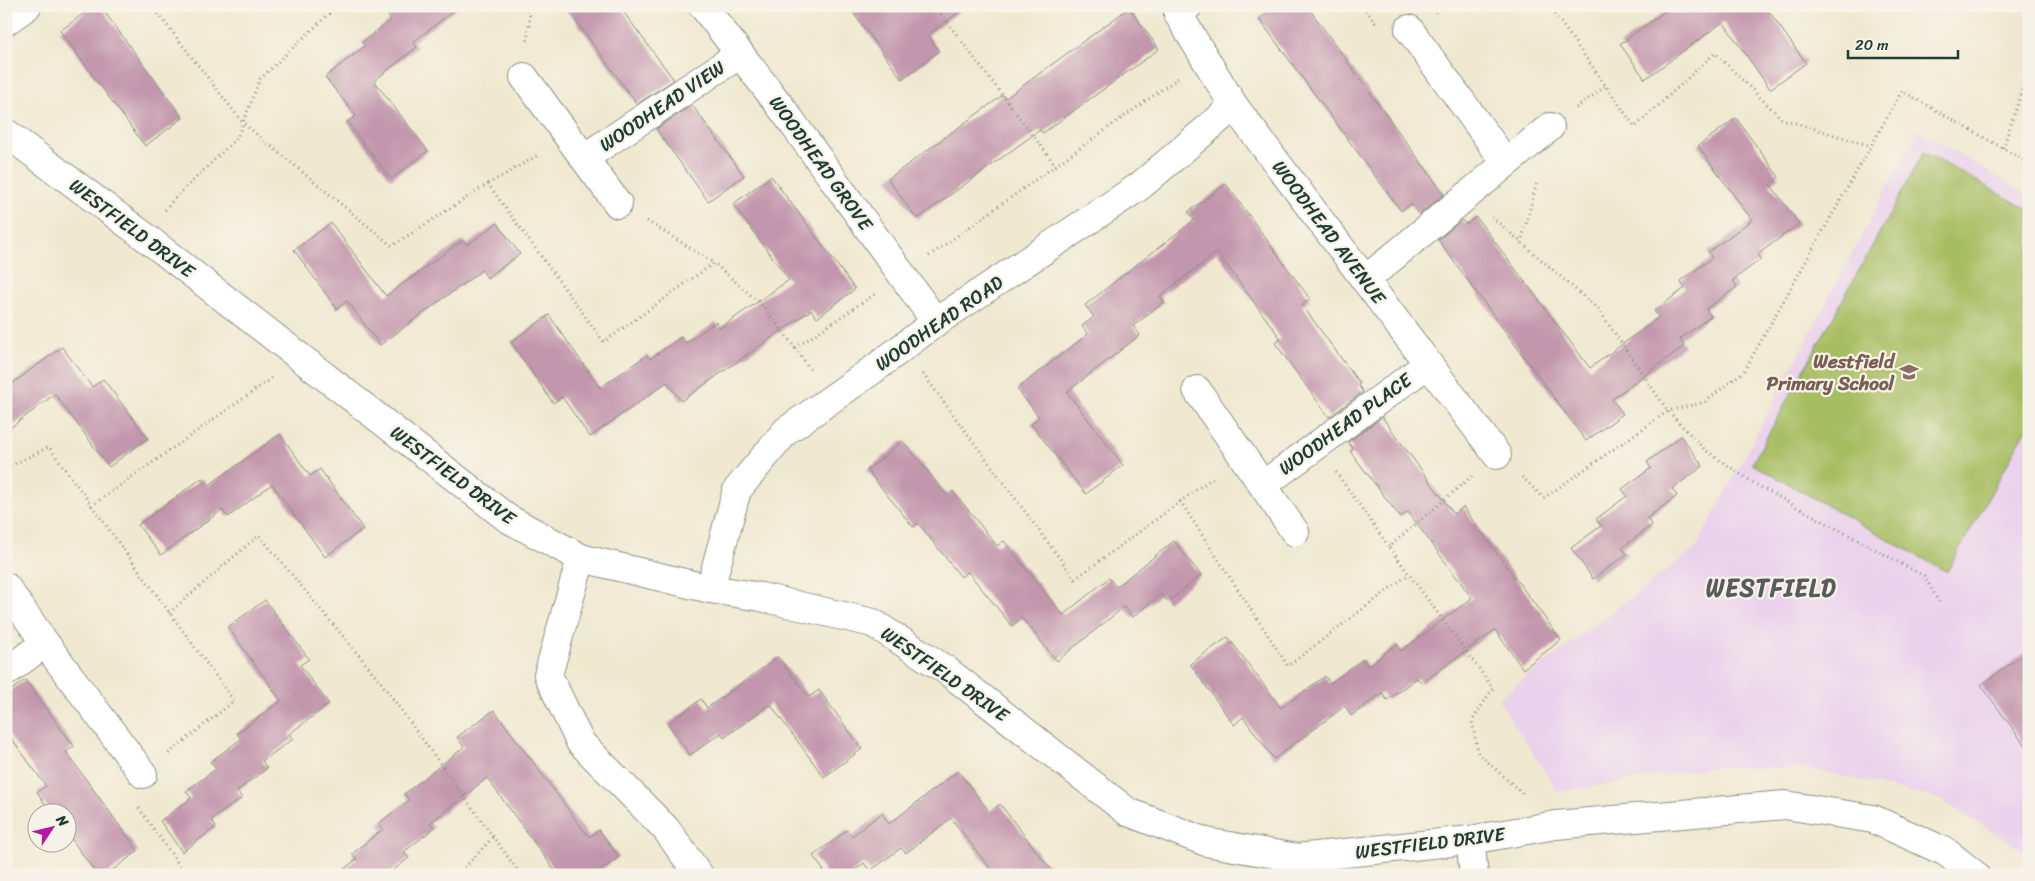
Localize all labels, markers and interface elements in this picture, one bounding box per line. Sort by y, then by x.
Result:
scale bar [1848,28,1958,60]
text: 20 m [1855,32,1889,58]
street label: WOODHEAD VIEW [592,51,732,161]
street label: WOODHEAD GROVE [760,88,882,239]
street label: WOODHEAD AVENUE [1263,153,1395,313]
street label: WESTFIELD DRIVE [62,169,203,287]
street label: WOODHEAD ROAD [868,266,1011,380]
place label: Westfield Primary School [1767,345,1896,400]
school or university icon: Westfield Primary School [1898,361,1920,383]
street label: WOODHEAD PLACE [1271,363,1420,484]
street label: WESTFIELD DRIVE [383,416,524,534]
district label: WESTFIELD [1706,567,1836,609]
street label: WESTFIELD DRIVE [874,617,1017,732]
north arrow [28,804,78,854]
text: N [49,809,75,832]
street label: WESTFIELD DRIVE [1353,817,1508,869]

